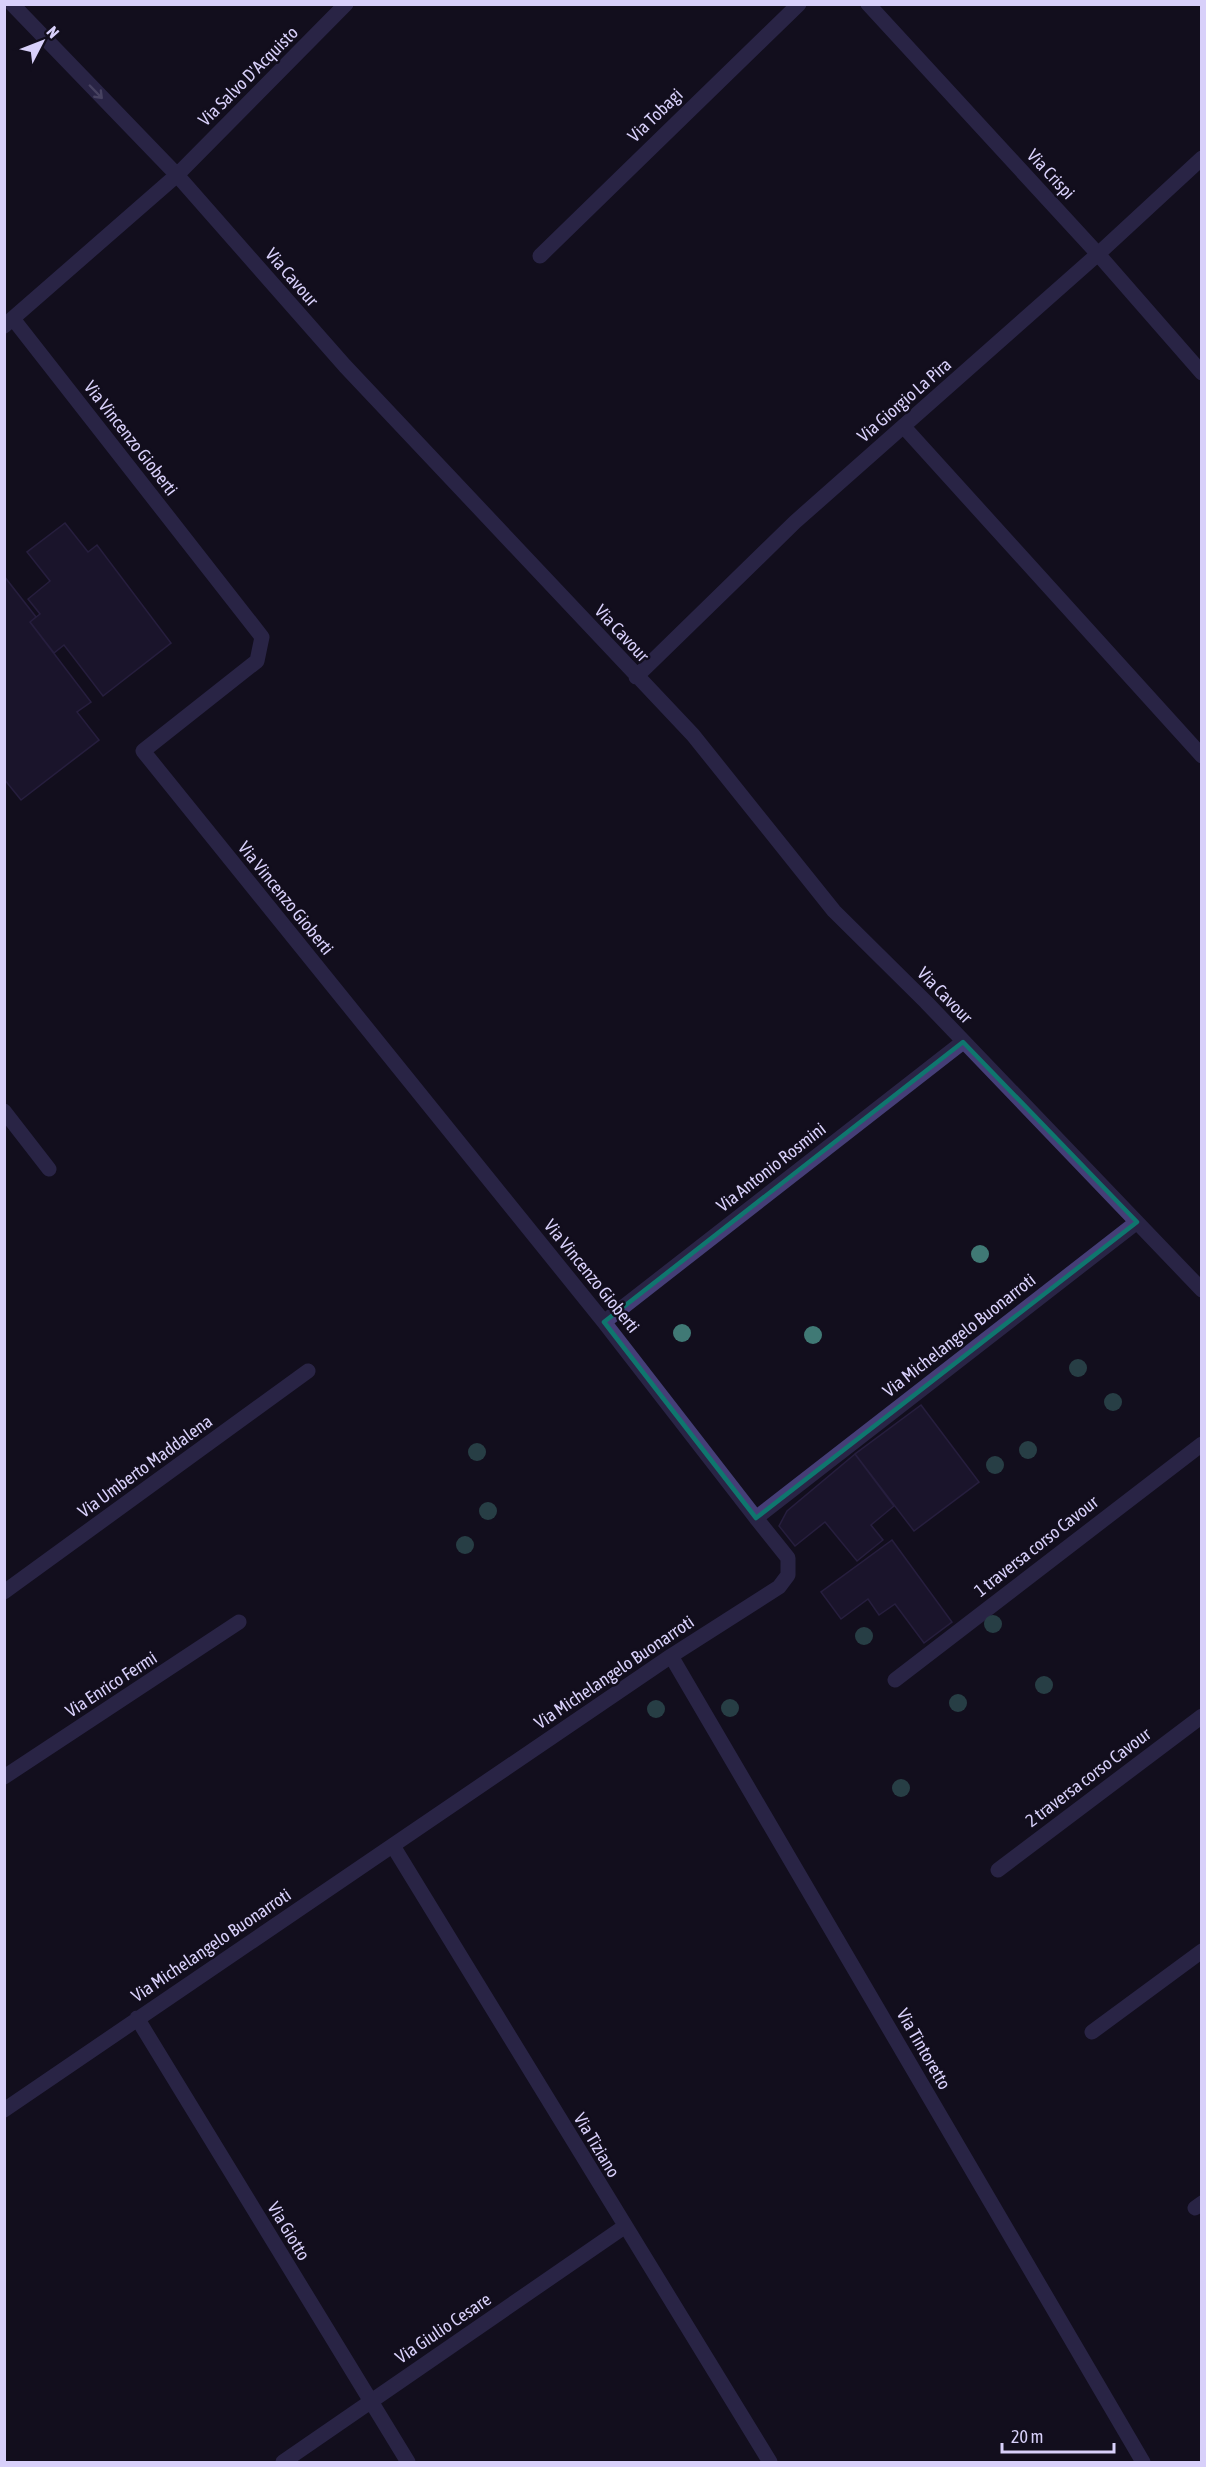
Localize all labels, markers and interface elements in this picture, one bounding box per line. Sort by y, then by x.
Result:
north arrow [12,12,72,72]
text: N [43,22,63,41]
street label: Via Salvo D'Acquisto [194,22,302,130]
one-way arrow [89,84,103,99]
street label: Via Tobagi [623,84,687,146]
street label: Via Crispi [1023,145,1079,203]
street label: Via Cavour [261,244,323,311]
street label: Via Giorgio La Pira [853,354,955,446]
street label: Via Vincenzo Gioberti [80,377,182,499]
street label: Via Cavour [590,600,654,666]
street label: Via Vincenzo Gioberti [234,837,338,959]
street label: Via Cavour [913,963,977,1028]
street label: Via Antonio Rosmini [712,1118,830,1216]
street label: Via Vincenzo Gioberti [540,1215,644,1337]
street label: Via Michelangelo Buonarroti [879,1269,1039,1401]
street label: Via Umberto Maddalena [74,1410,216,1522]
street label: 1 traversa corso Cavour [970,1491,1103,1601]
street label: Via Michelangelo Buonarroti [530,1611,698,1733]
street label: Via Enrico Fermi [61,1647,161,1721]
street label: 2 traversa corso Cavour [1021,1723,1155,1831]
street label: Via Michelangelo Buonarroti [127,1884,295,2006]
street label: Via Tintoretto [892,2005,956,2093]
street label: Via Tiziano [570,2109,624,2181]
street label: Via Giotto [263,2198,315,2264]
street label: Via Giulio Cesare [391,2288,495,2368]
scale bar [1002,2416,1114,2454]
text: 20 m [1011,2426,1043,2447]

